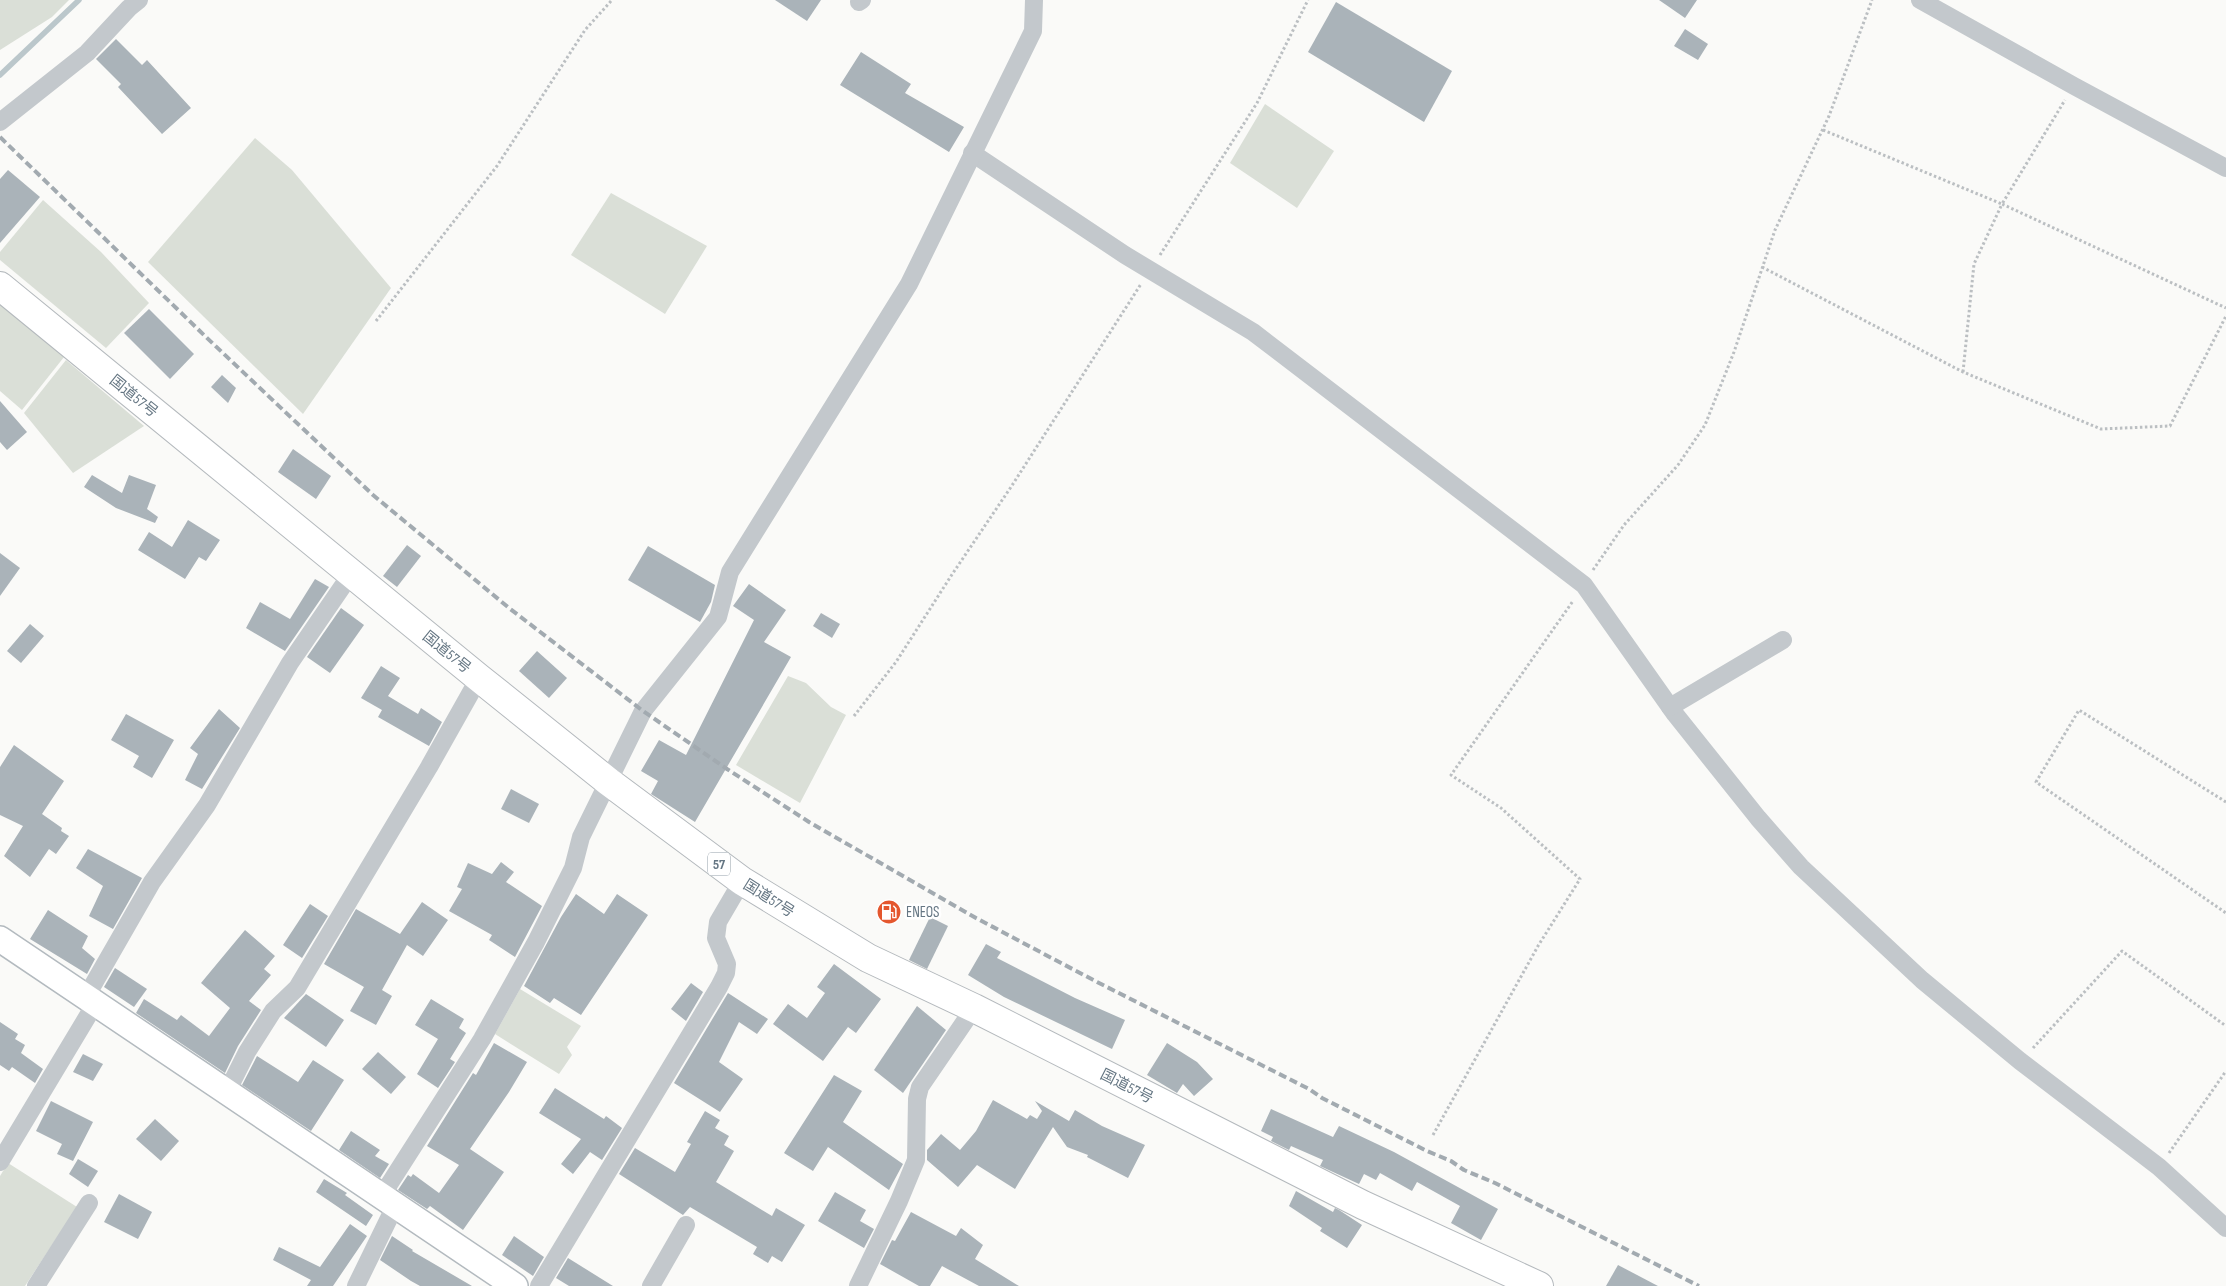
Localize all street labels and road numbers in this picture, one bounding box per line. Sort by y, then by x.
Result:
street label: 国道57号 [106,371,162,422]
street label: 国道57号 [419,627,475,678]
road number: 57 [708,852,730,876]
street label: 国道57号 [740,875,798,922]
street label: 国道57号 [1097,1065,1156,1108]

